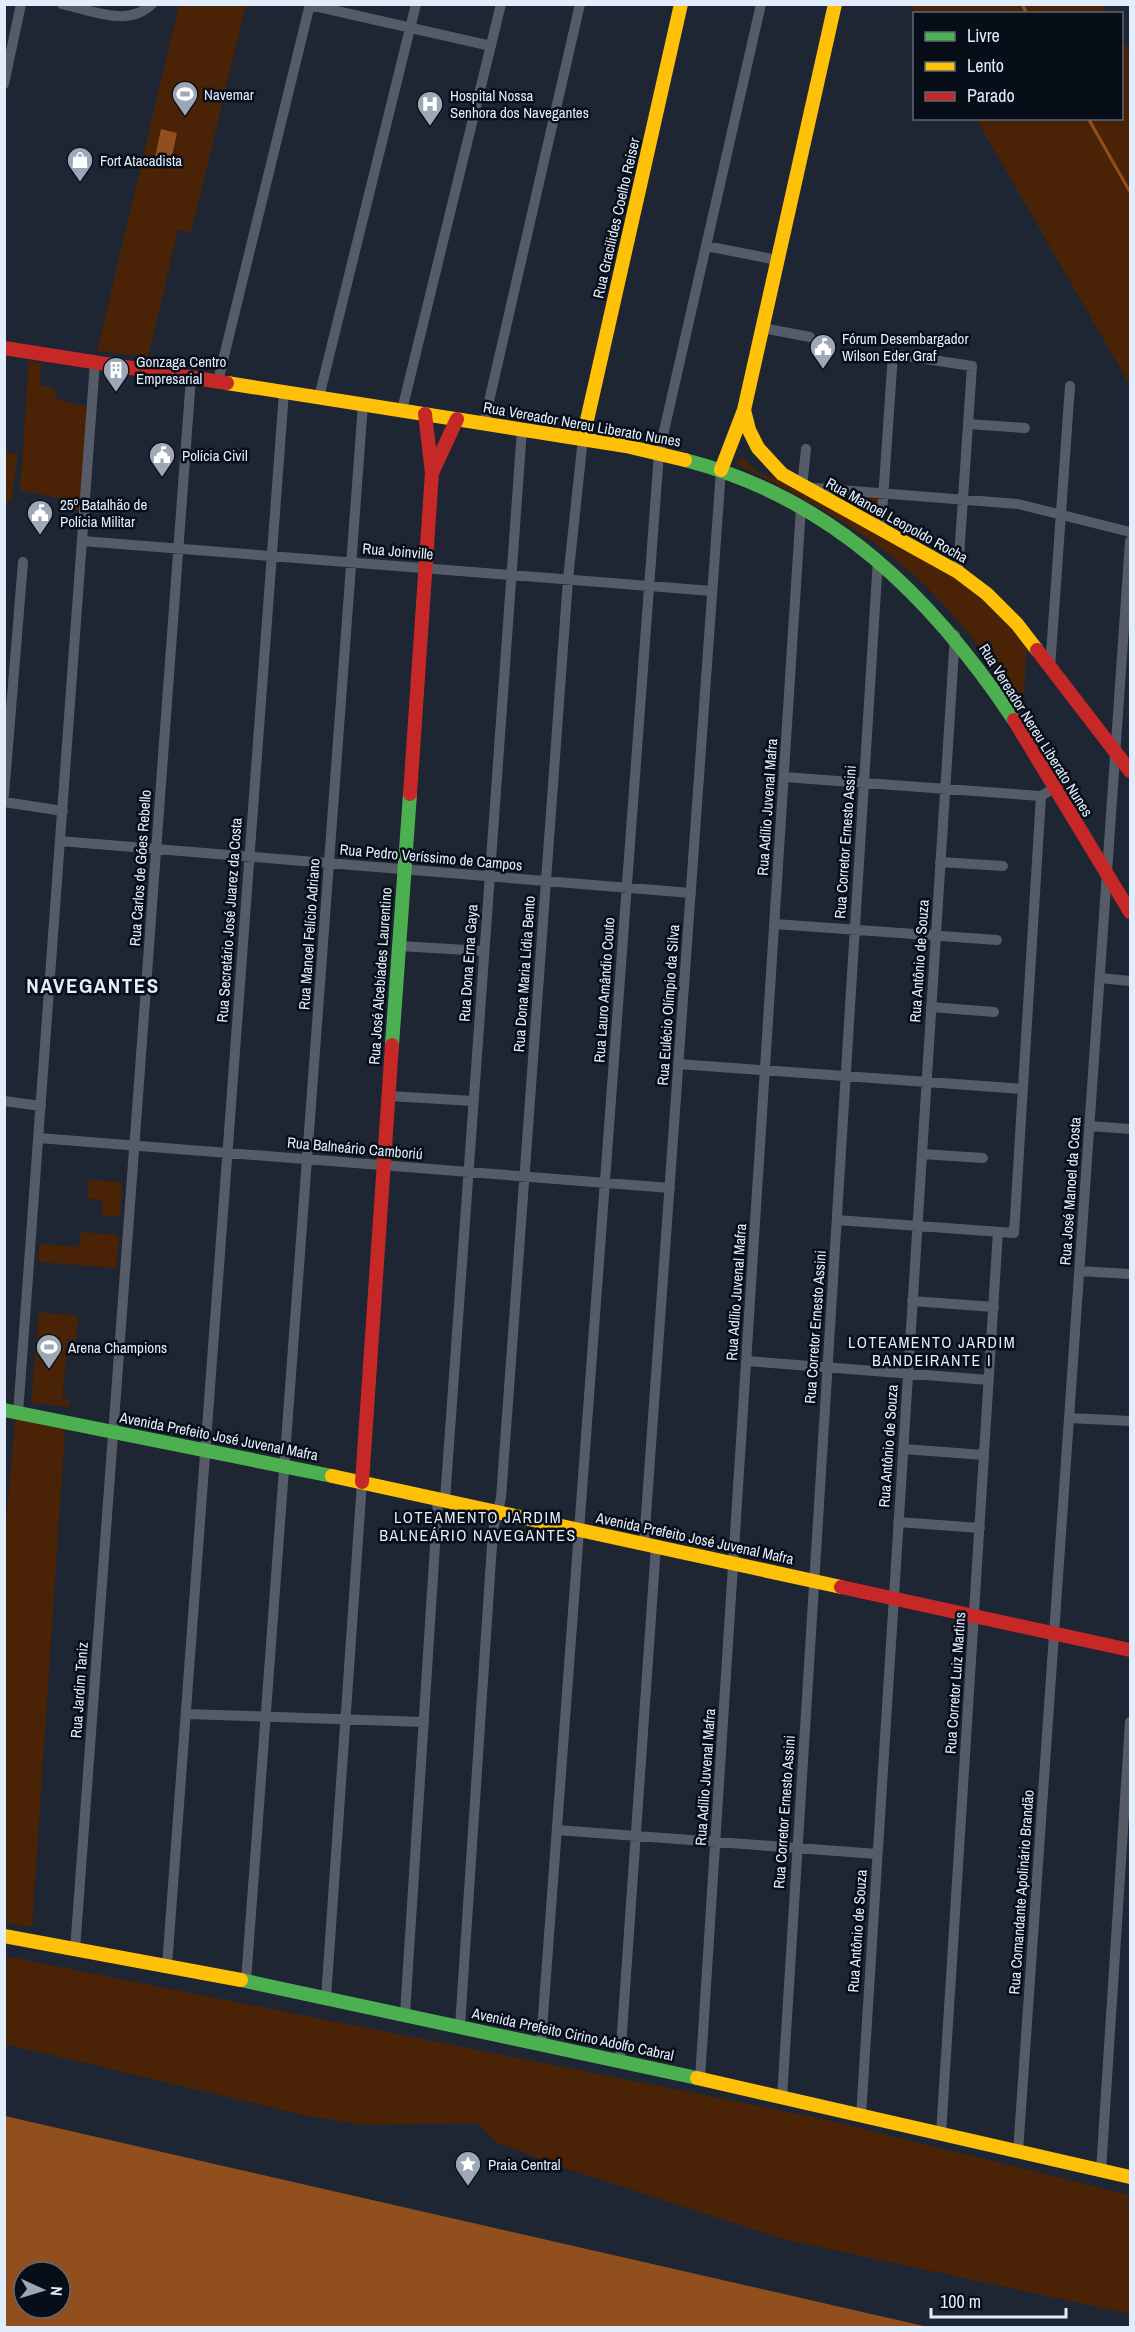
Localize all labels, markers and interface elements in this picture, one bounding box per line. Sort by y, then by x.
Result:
legend [913,12,1123,120]
text: Livre [967,23,1000,48]
text: Lento [967,53,1004,78]
sports icon: Navemar [170,79,200,117]
text: Parado [967,83,1015,108]
place label: Navemar [204,84,254,105]
place label: Hospital Nossa Senhora dos Navegantes [450,85,589,123]
hospital icon: Hospital Nossa Senhora dos Navegantes [415,89,445,127]
street label: Rua Gracilides Coelho Reiser [587,136,645,300]
shop icon: Fort Atacadista [65,145,95,183]
place label: Fort Atacadista [100,150,182,171]
place label: Fórum Desembargador Wilson Eder Graf [842,328,969,366]
public building icon: Fórum Desembargador Wilson Eder Graf [808,332,838,370]
place label: Gonzaga Centro Empresarial [136,351,226,389]
building icon: Gonzaga Centro Empresarial [101,355,131,393]
street label: Rua Vereador Nereu Liberato Nunes [482,396,682,452]
public building icon: Polícia Civil [147,440,177,478]
place label: Polícia Civil [182,445,248,466]
street label: Rua Manoel Leopoldo Rocha [822,472,972,568]
place label: 25º Batalhão de Polícia Militar [60,494,147,532]
public building icon: 25º Batalhão de Polícia Militar [25,498,55,536]
street label: Rua Joinville [362,537,434,565]
street label: Rua Vereador Nereu Liberato Nunes [974,639,1098,821]
street label: Rua Adílio Juvenal Mafra [752,738,782,876]
street label: Rua Corretor Ernesto Assini [829,765,861,919]
street label: Rua Carlos de Góes Rebello [124,789,156,947]
street label: Rua Secretário José Juarez da Costa [211,817,247,1023]
street label: Rua Pedro Veríssimo de Campos [339,839,523,875]
street label: Rua Manoel Felício Adriano [293,857,325,1010]
street label: Rua José Alcebíades Laurentino [363,886,397,1065]
street label: Rua Dona Maria Lídia Bento [508,895,540,1053]
street label: Rua Antônio de Souza [904,899,934,1023]
street label: Rua Dona Erna Gaya [453,903,483,1022]
street label: Rua Lauro Amândio Couto [588,916,620,1063]
street label: Rua Eulécio Olímpio da Silva [652,924,684,1086]
district label: NAVEGANTES [26,971,160,1000]
street label: Rua José Manoel da Costa [1054,1116,1086,1266]
street label: Rua Balneário Camboriú [286,1132,424,1164]
street label: Rua Adílio Juvenal Mafra [721,1223,751,1361]
street label: Rua Corretor Ernesto Assini [799,1250,831,1404]
district label: LOTEAMENTO JARDIM BANDEIRANTE I [848,1331,1016,1371]
sports icon: Arena Champions [34,1332,64,1370]
place label: Arena Champions [67,1337,167,1358]
street label: Rua Antônio de Souza [873,1384,903,1508]
street label: Avenida Prefeito José Juvenal Mafra [117,1406,320,1466]
district label: LOTEAMENTO JARDIM BALNEÁRIO NAVEGANTES [379,1506,577,1546]
street label: Avenida Prefeito José Juvenal Mafra [593,1507,796,1569]
street label: Rua Corretor Luiz Martins [940,1611,970,1755]
street label: Rua Jardim Taniz [65,1641,93,1739]
street label: Rua Adílio Juvenal Mafra [690,1708,720,1846]
street label: Rua Corretor Ernesto Assini [768,1735,800,1889]
street label: Rua Comandante Apolinário Brandão [1003,1789,1039,1995]
street label: Rua Antônio de Souza [842,1869,872,1993]
street label: Avenida Prefeito Cirino Adolfo Cabral [469,2002,676,2066]
place icon: Praia Central [453,2149,483,2187]
place label: Praia Central [488,2154,560,2175]
north arrow [12,2260,72,2320]
scale bar [931,2281,1066,2319]
text: N [46,2286,68,2297]
text: 100 m [940,2289,981,2314]

